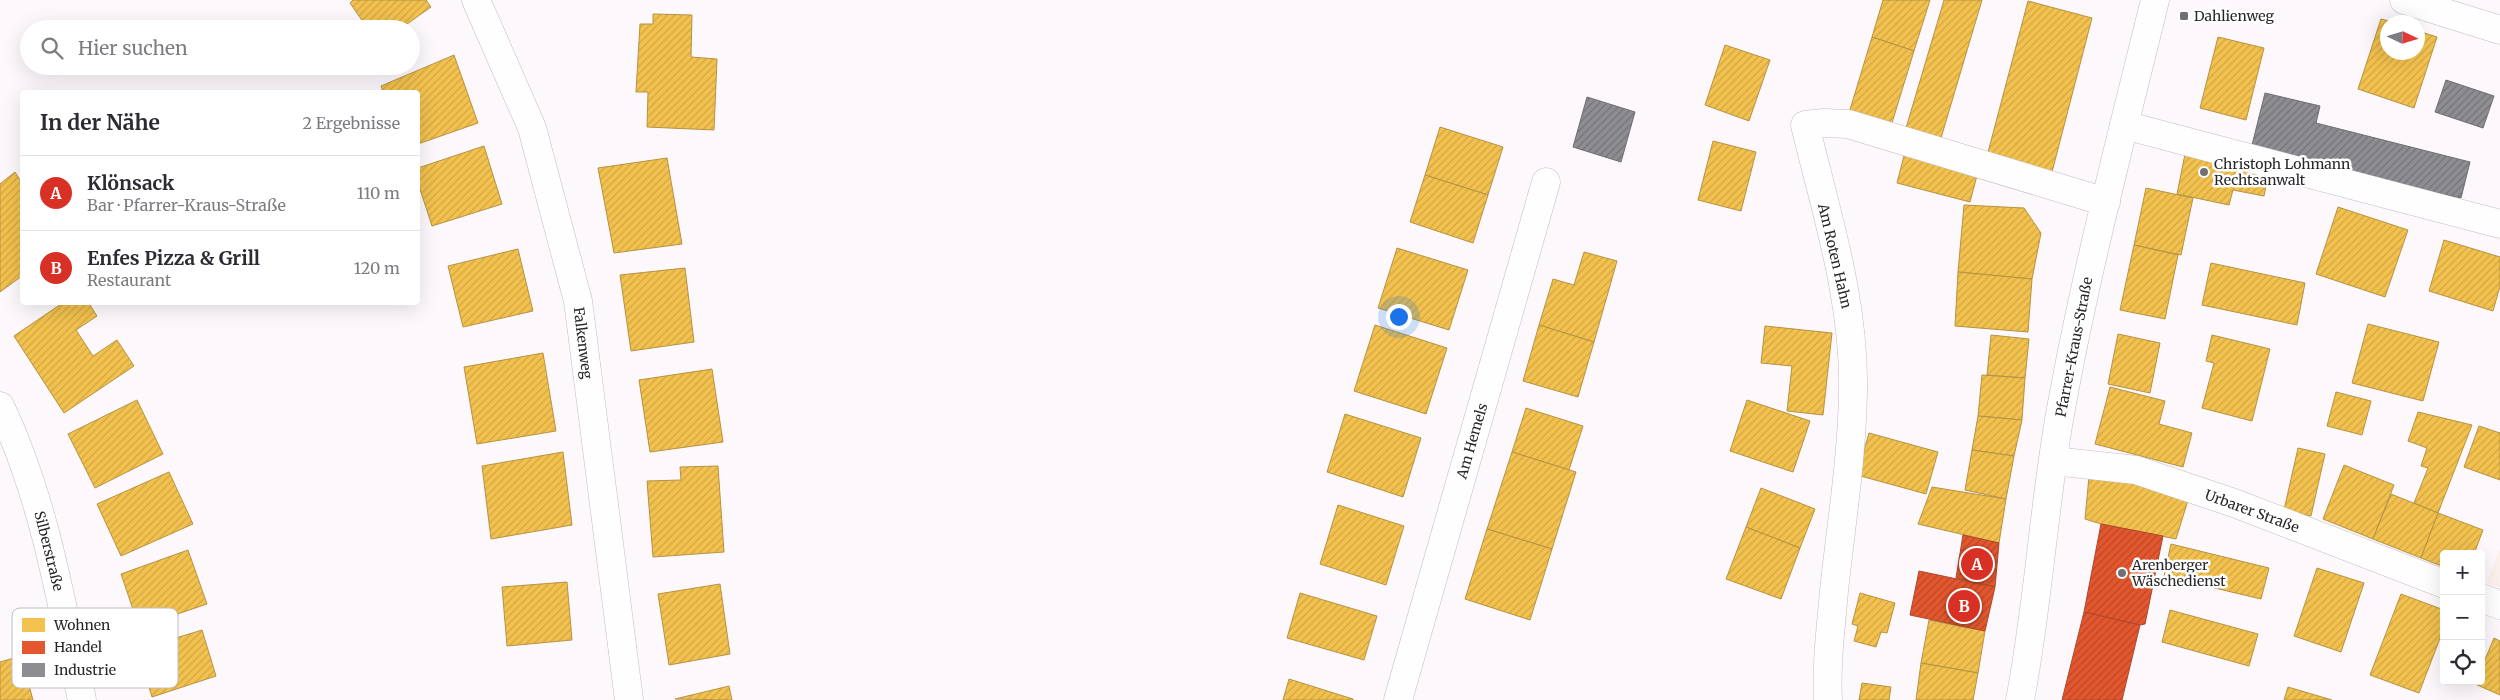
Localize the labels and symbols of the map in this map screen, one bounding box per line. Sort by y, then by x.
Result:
place label: Dahlienweg [2194,7,2275,25]
marker: Dahlienweg [2178,10,2190,22]
north arrow [2380,15,2425,60]
place label: Christoph Lohmann Rechtsanwalt [2214,155,2350,189]
marker: Christoph Lohmann Rechtsanwalt [2198,166,2210,178]
street label: Am Roten Hahn [1814,201,1856,310]
street label: Pfarrer-Kraus-Straße [2052,275,2096,419]
your location [1386,304,1412,330]
street label: Falkenweg [570,306,596,381]
street label: Am Hemels [1452,401,1491,482]
street label: Urbarer Straße [2202,486,2302,536]
street label: Silberstraße [30,509,68,593]
pin: A [1961,545,1993,583]
place label: Arenberger Wäschedienst [2131,556,2226,590]
marker: Arenberger Wäschedienst [2116,567,2128,579]
pin: B [1948,587,1980,625]
legend [12,608,178,688]
text: Wohnen [53,616,110,634]
text: Handel [54,638,103,656]
text: Industrie [54,661,116,679]

